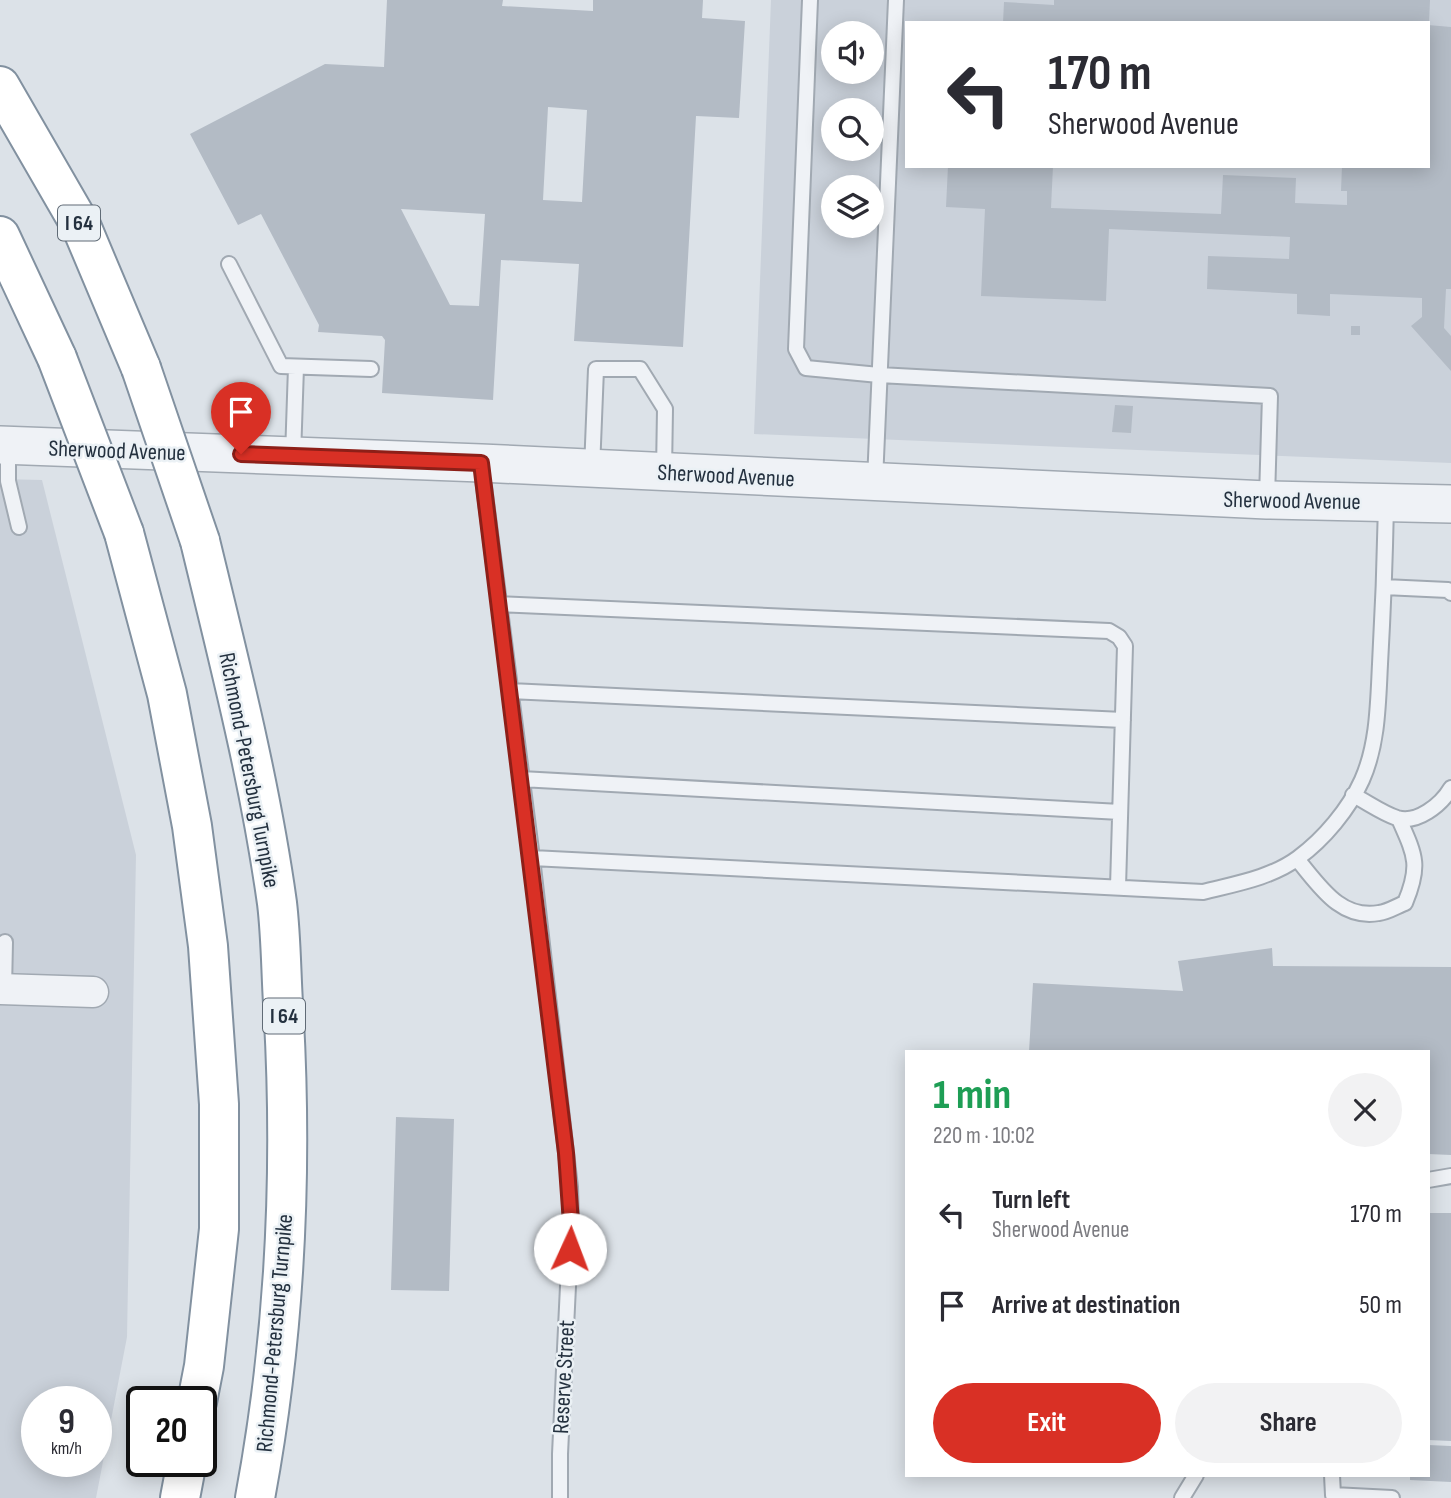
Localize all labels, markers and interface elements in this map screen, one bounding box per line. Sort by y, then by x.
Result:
map controls [821,21,884,238]
button: sound [821,21,884,84]
text: 170 m [1048,45,1152,104]
icon: left [933,49,1024,140]
button: search [821,98,884,161]
text: Sherwood Avenue [1048,105,1239,144]
button: layers [821,175,884,238]
road number: I 64 [58,206,100,241]
pin [211,382,271,454]
icon: arrive [222,393,260,431]
street label: Sherwood Avenue [48,435,186,467]
street label: Sherwood Avenue [657,458,795,494]
street label: Sherwood Avenue [1223,486,1361,516]
street label: Richmond-Petersburg Turnpike [212,650,286,890]
road number: I 64 [263,998,305,1034]
text: 1 min [933,1070,1011,1121]
button: close [1328,1073,1402,1147]
text: 220 m · 10:02 [933,1122,1035,1150]
text: Turn left [992,1185,1070,1216]
icon: left [933,1196,971,1234]
text: 170 m [1350,1199,1402,1230]
position arrow [533,1212,607,1286]
street label: Richmond-Petersburg Turnpike [251,1213,299,1453]
text: Sherwood Avenue [992,1216,1129,1244]
icon: arrive [933,1287,971,1325]
text: Arrive at destination [992,1290,1180,1321]
text: 50 m [1359,1290,1402,1321]
street label: Reserve Street [547,1319,581,1435]
button: Exit [933,1383,1161,1463]
button: Share [1175,1383,1402,1463]
speed limit sign: 20 [126,1386,217,1477]
text: 9 [58,1401,75,1444]
text: km/h [51,1438,82,1459]

